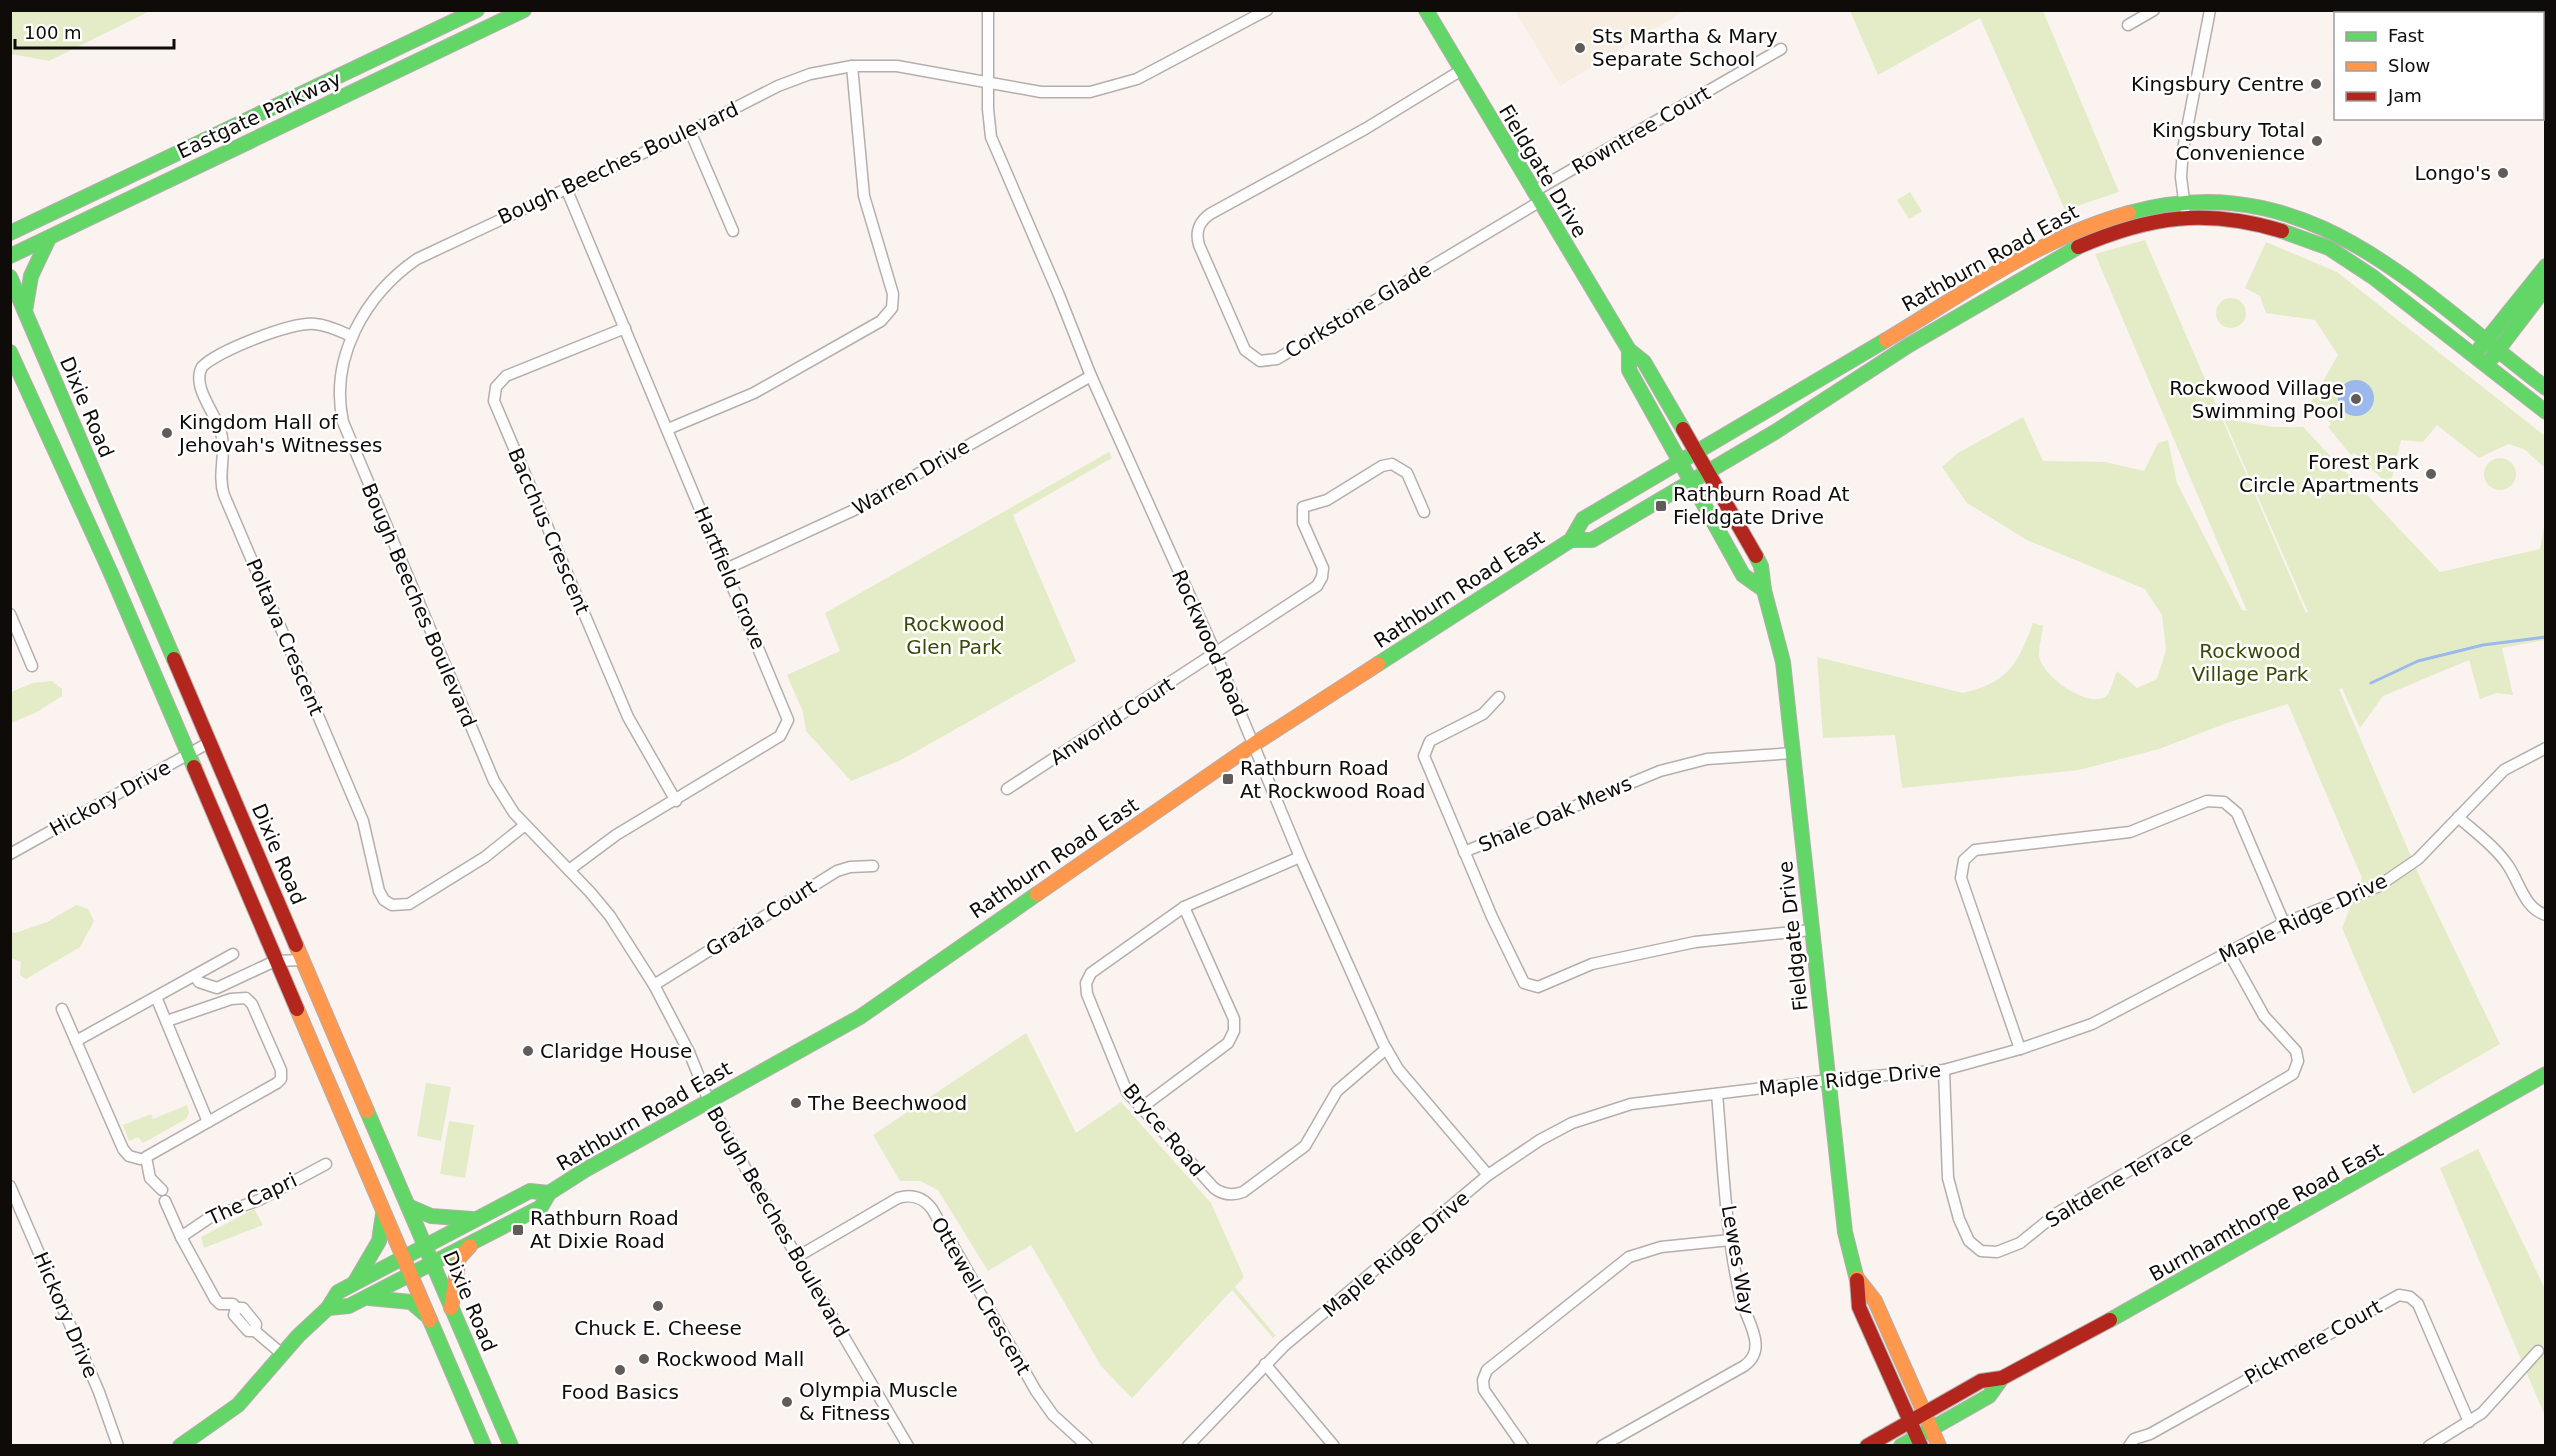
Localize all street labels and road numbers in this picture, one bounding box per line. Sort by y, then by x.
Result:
street label: Eastgate Parkway [173,66,345,164]
street label: Rowntree Court [1568,81,1715,179]
street label: Bough Beeches Boulevard [494,97,742,229]
street label: Fieldgate Drive [1494,100,1592,242]
street label: Rathburn Road East [1898,199,2083,317]
street label: Corkstone Glade [1281,257,1435,363]
street label: Dixie Road [55,353,119,461]
street label: Warren Drive [848,434,974,520]
street label: Bacchus Crescent [503,444,595,618]
street label: Bough Beeches Boulevard [357,479,481,731]
street label: Hartfield Grove [689,503,771,653]
street label: Rathburn Road East [1369,525,1549,653]
street label: Poltava Crescent [241,555,329,719]
street label: Rockwood Road [1167,566,1253,720]
street label: Anworld Court [1046,672,1179,770]
street label: Hickory Drive [45,755,175,841]
street label: Shale Oak Mews [1475,771,1635,857]
street label: Rathburn Road East [965,793,1143,923]
street label: Dixie Road [247,800,311,908]
street label: Fieldgate Drive [1773,860,1813,1012]
street label: Maple Ridge Drive [2215,868,2391,968]
street label: Grazia Court [701,874,821,961]
street label: Rathburn Road East [552,1056,736,1176]
street label: Maple Ridge Drive [1758,1057,1942,1101]
street label: Bryce Road [1118,1079,1210,1181]
street label: Bough Beeches Boulevard [702,1102,854,1342]
street label: Saltdene Terrace [2041,1126,2197,1232]
street label: Burnhamthorpe Road East [2145,1138,2387,1286]
street label: The Capri [202,1168,301,1231]
street label: Maple Ridge Drive [1318,1186,1474,1322]
street label: Lewes Way [1717,1203,1759,1317]
street label: Ottewell Crescent [926,1213,1036,1379]
street label: Dixie Road [438,1247,502,1355]
street label: Hickory Drive [29,1248,103,1382]
street label: Pickmere Court [2240,1294,2386,1390]

